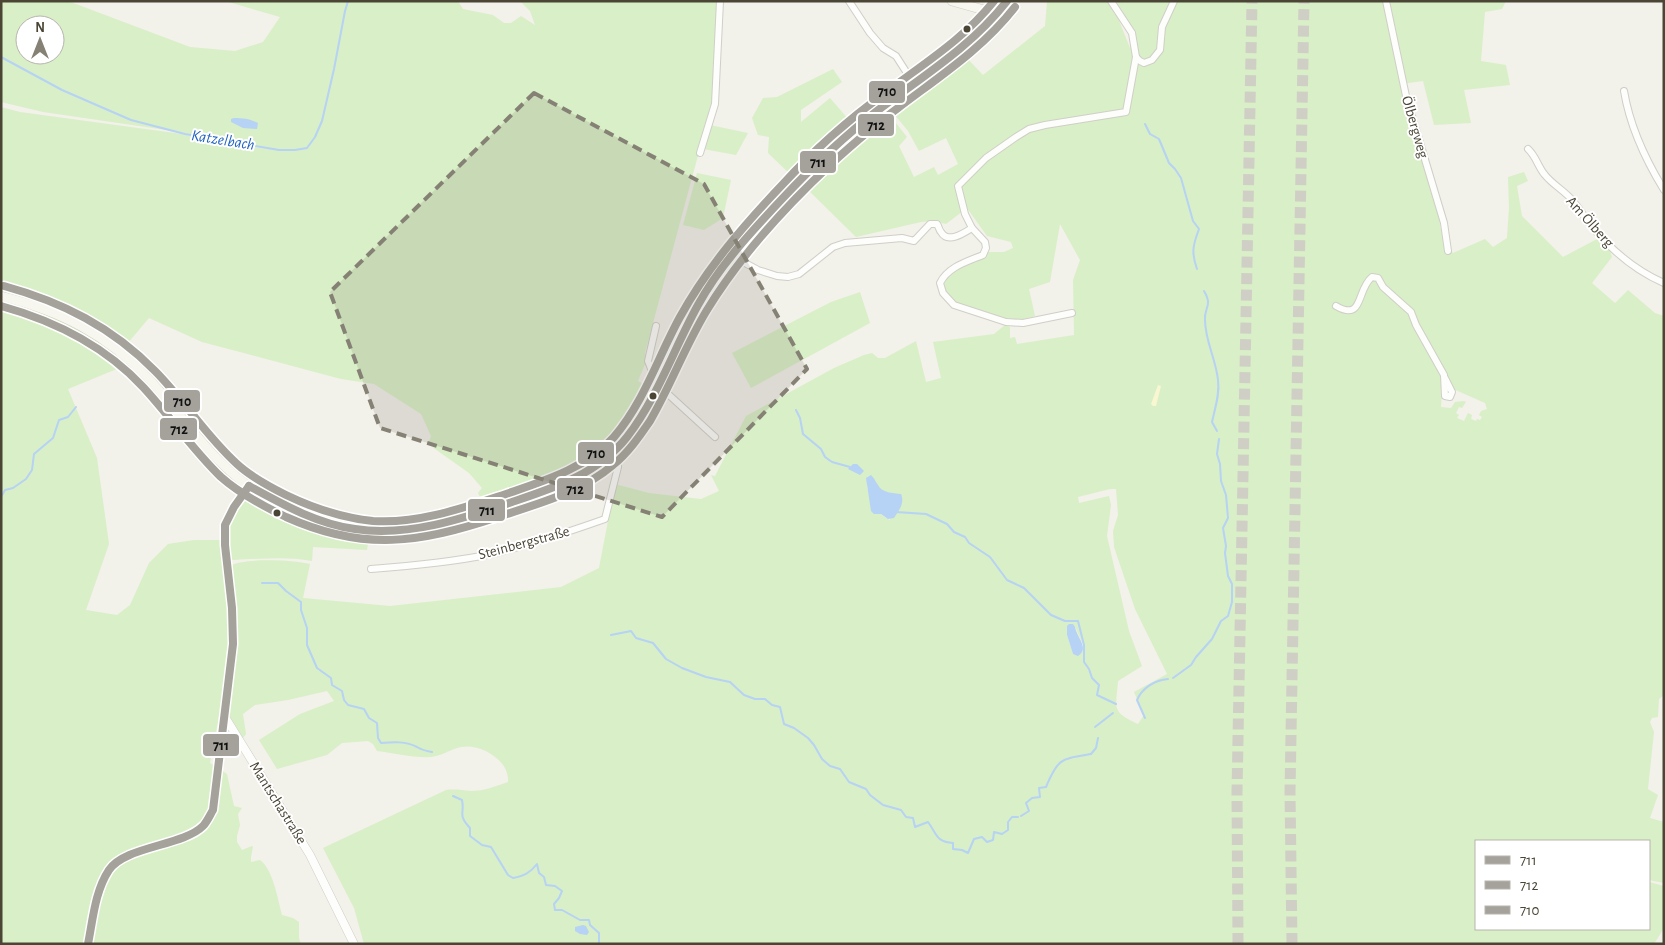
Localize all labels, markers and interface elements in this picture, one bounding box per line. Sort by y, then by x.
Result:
north arrow [15,15,65,65]
text: N [35,21,45,35]
unlabelled marker [962,24,972,34]
line badge: 710 [868,80,906,104]
text: 710 [878,85,896,99]
street label: Ölbergweg [1399,94,1433,160]
line badge: 712 [857,113,895,137]
text: 712 [867,119,885,133]
water label: Katzelbach [190,127,256,153]
line badge: 711 [799,150,837,174]
text: 711 [810,156,826,170]
street label: Am Ölberg [1563,192,1619,251]
line badge: 710 [163,389,201,413]
unlabelled marker [648,391,658,401]
text: 710 [173,395,191,409]
line badge: 712 [159,417,198,441]
text: 712 [170,423,188,437]
line badge: 710 [577,441,615,465]
text: 710 [587,447,605,461]
line badge: 712 [556,477,594,501]
text: 712 [566,483,584,497]
line badge: 711 [467,498,506,522]
text: 711 [479,504,495,518]
unlabelled marker [272,508,282,518]
street label: Steinbergstraße [477,524,571,562]
line badge: 711 [202,733,240,757]
text: 711 [213,739,229,753]
street label: Mantschastraße [247,759,309,847]
legend [1475,840,1650,930]
text: 711 [1520,853,1537,868]
text: 712 [1520,878,1538,893]
text: 710 [1520,903,1539,918]

